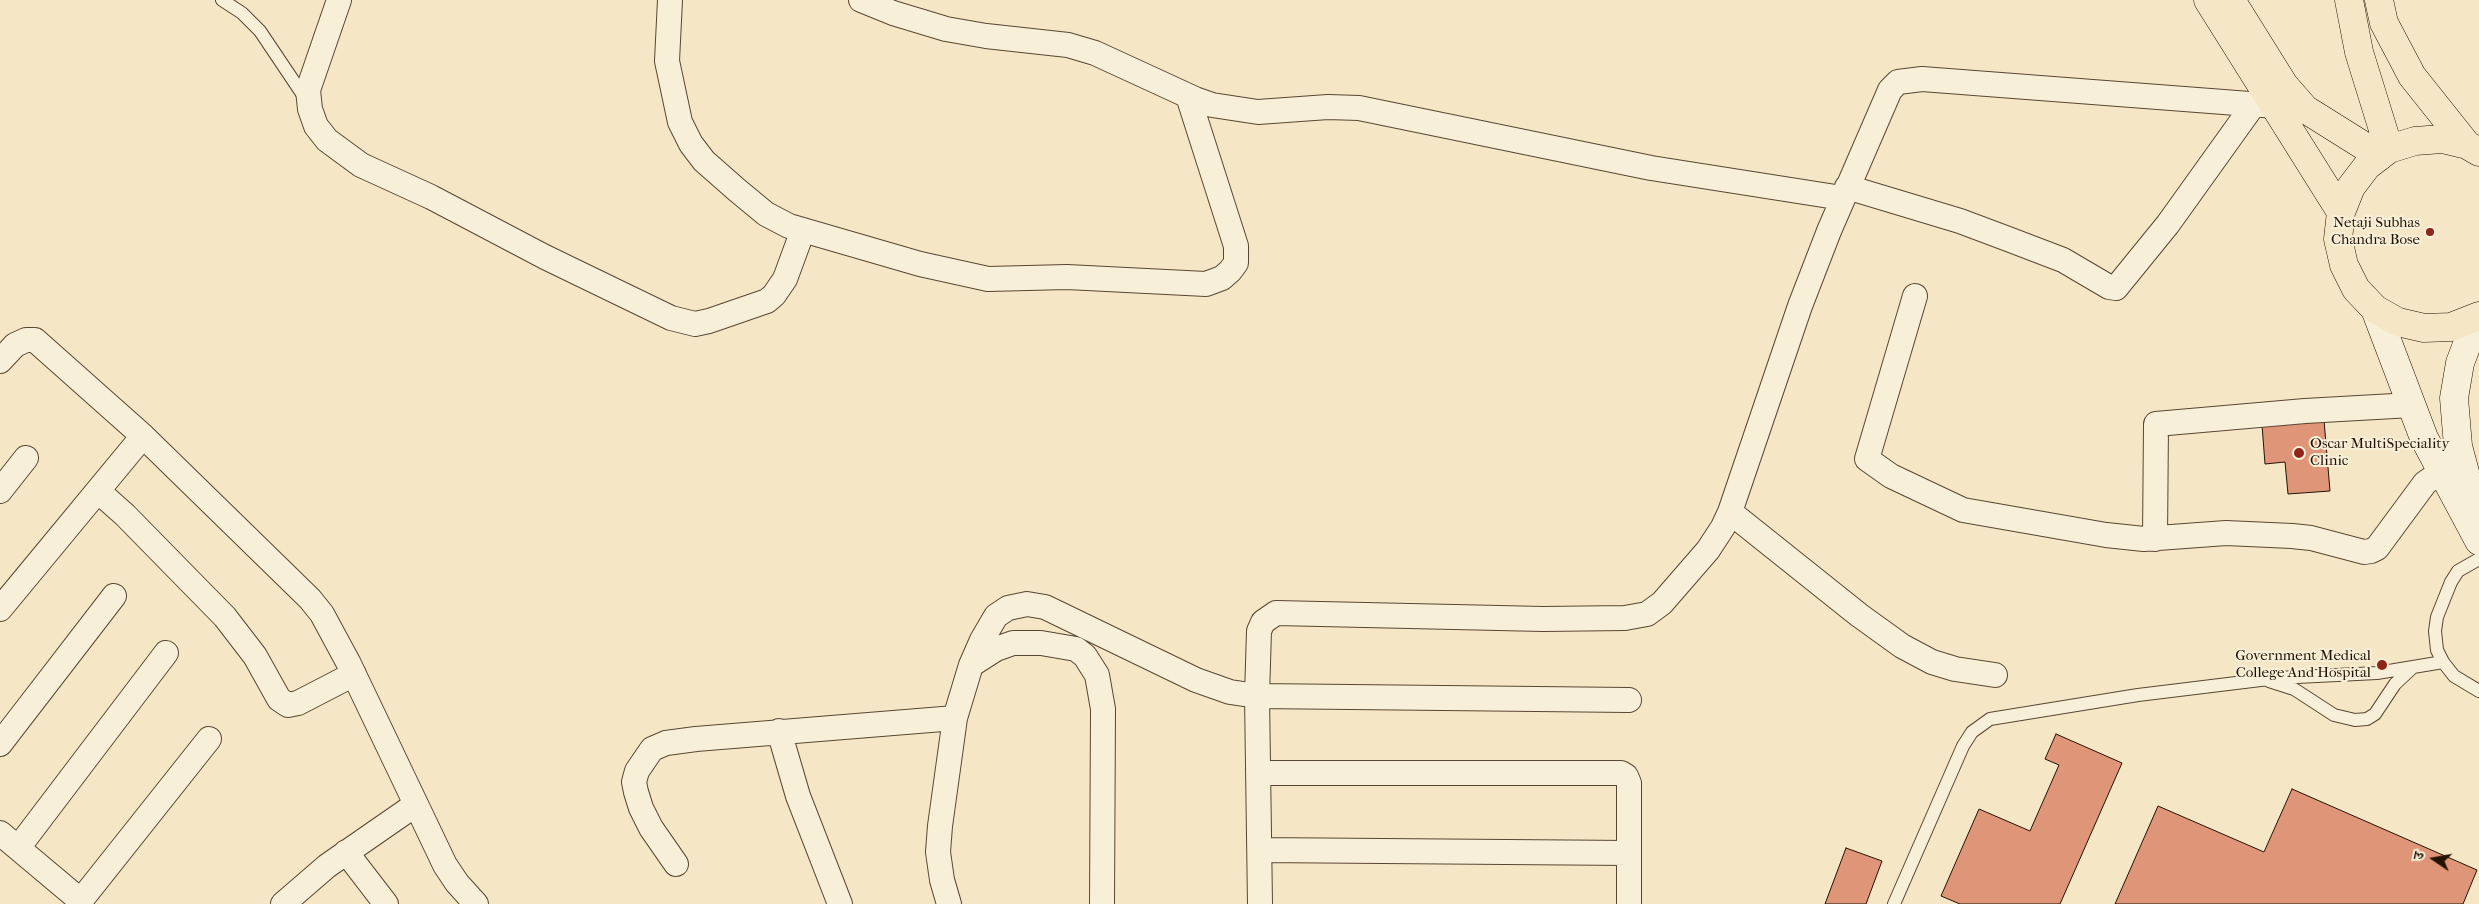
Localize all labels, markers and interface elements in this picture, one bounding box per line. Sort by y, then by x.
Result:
place label: Netaji Subhas Chandra Bose [2331,214,2420,249]
marker: Netaji Subhas Chandra Bose [2424,226,2436,238]
place label: Oscar MultiSpeciality Clinic [2310,435,2450,470]
marker: Oscar MultiSpeciality Clinic [2292,446,2306,460]
place label: Government Medical College And Hospital [2235,647,2371,682]
marker: Government Medical College And Hospital [2375,658,2389,672]
north arrow [2409,834,2459,884]
text: उ [2410,851,2428,861]

